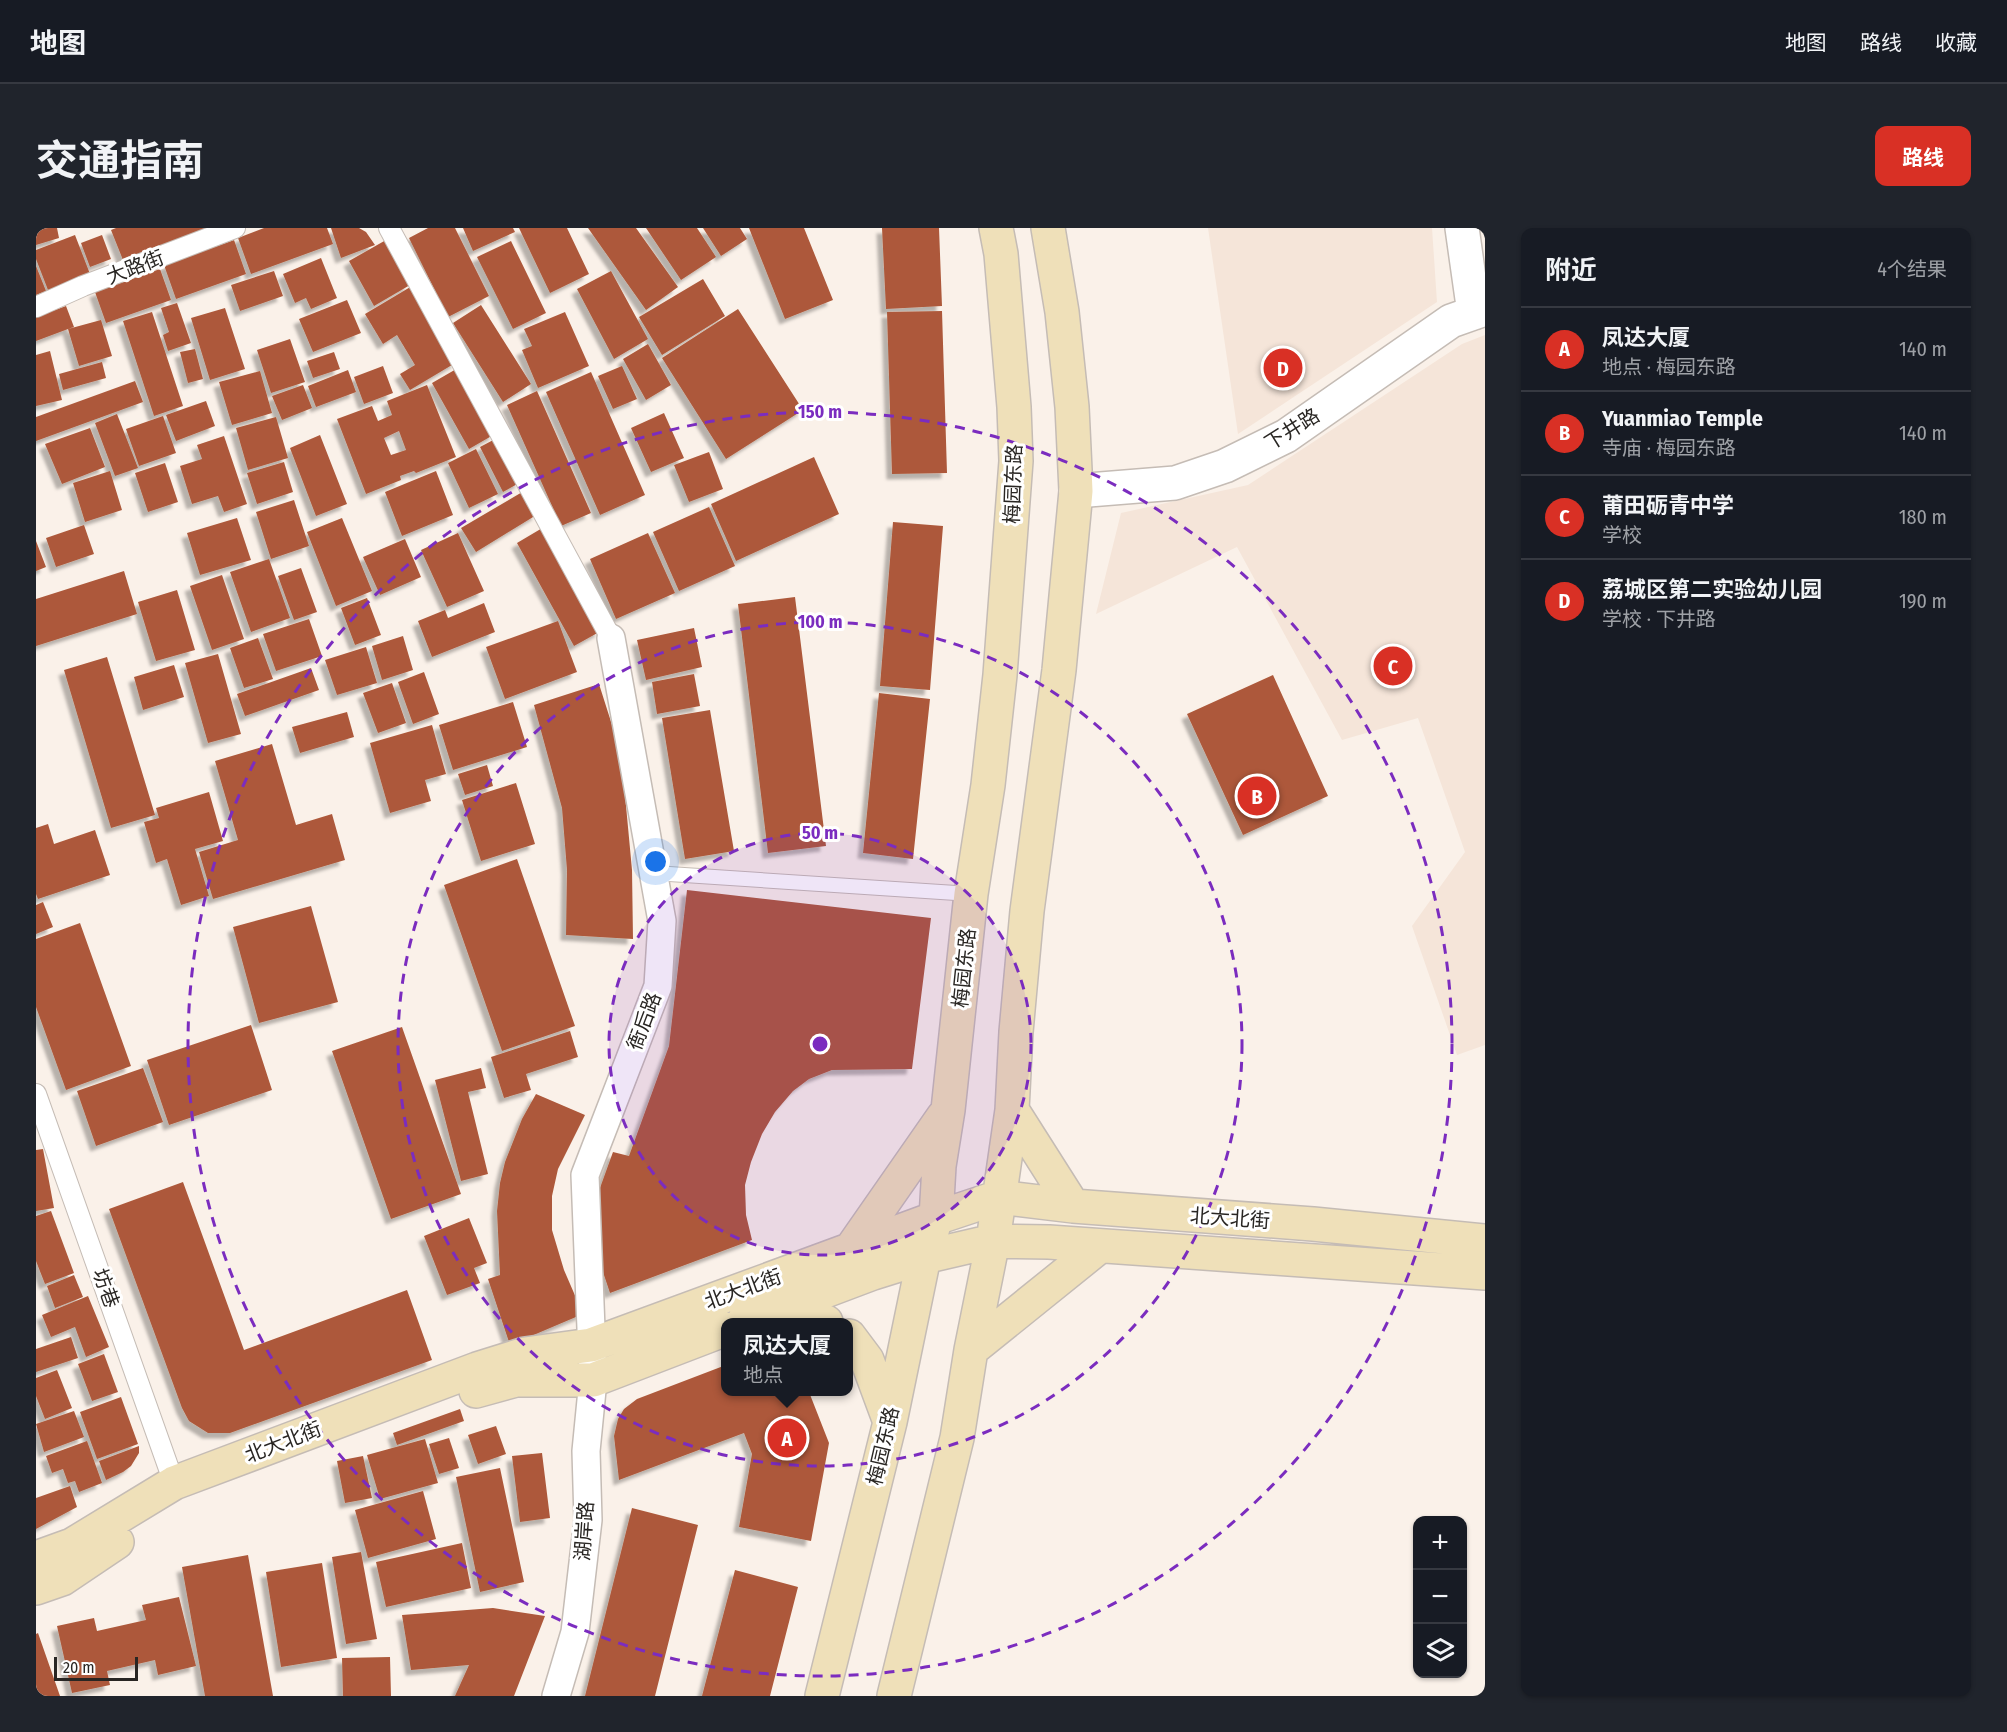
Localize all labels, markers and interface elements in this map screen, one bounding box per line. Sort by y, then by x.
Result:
text: 地图 [30,27,86,60]
text: 地图 [1785,30,1827,56]
text: 路线 [1860,30,1902,56]
text: 收藏 [1935,30,1977,56]
button: 路线 [1875,126,1971,186]
text: 交通指南 [36,136,204,186]
street label: 大路街 [103,245,167,289]
text: 附近 [1545,255,1597,286]
text: 4个结果 [1877,257,1947,281]
text: 凤达大厦 [1602,324,1690,351]
text: A [1559,337,1570,361]
text: 140 m [1899,337,1947,361]
pin: D [1264,346,1302,390]
text: 地点 · 梅园东路 [1602,355,1736,379]
text: 150 m [798,401,842,423]
street label: 下井路 [1260,403,1324,455]
text: Yuanmiao Temple [1602,405,1763,432]
text: B [1559,421,1570,445]
text: 140 m [1899,421,1947,445]
text: 寺庙 · 梅园东路 [1602,436,1736,460]
street label: 梅园东路 [1000,444,1026,524]
text: 莆田砺青中学 [1602,492,1734,519]
text: C [1559,505,1570,529]
text: 180 m [1899,505,1947,529]
text: 学校 [1602,523,1642,547]
text: 荔城区第二实验幼儿园 [1602,576,1822,603]
text: D [1559,589,1570,613]
text: 190 m [1899,589,1947,613]
text: 学校 · 下井路 [1602,607,1716,631]
text: 100 m [798,611,842,633]
pin: C [1374,644,1412,688]
pin: B [1238,774,1276,818]
text: 50 m [802,822,838,844]
your location [641,847,670,876]
street label: 梅园东路 [948,927,980,1009]
street label: 衙后路 [622,989,666,1053]
centre of rings [810,1034,830,1054]
street label: 北大北街 [1189,1203,1271,1233]
street label: 北大北街 [701,1264,785,1314]
street label: 坊巷 [88,1265,124,1311]
popup [721,1318,853,1396]
text: 凤达大厦 [743,1332,831,1359]
text: 地点 [743,1363,783,1387]
street label: 梅园东路 [862,1404,904,1488]
street label: 北大北街 [241,1416,325,1468]
pin: A [768,1416,807,1460]
street label: 湖岸路 [570,1500,598,1562]
map controls [1413,1516,1467,1678]
button: + [1413,1516,1467,1570]
button: − [1413,1570,1467,1624]
button: layers [1413,1624,1467,1678]
scale bar [54,1654,138,1682]
text: 20 m [63,1658,94,1677]

